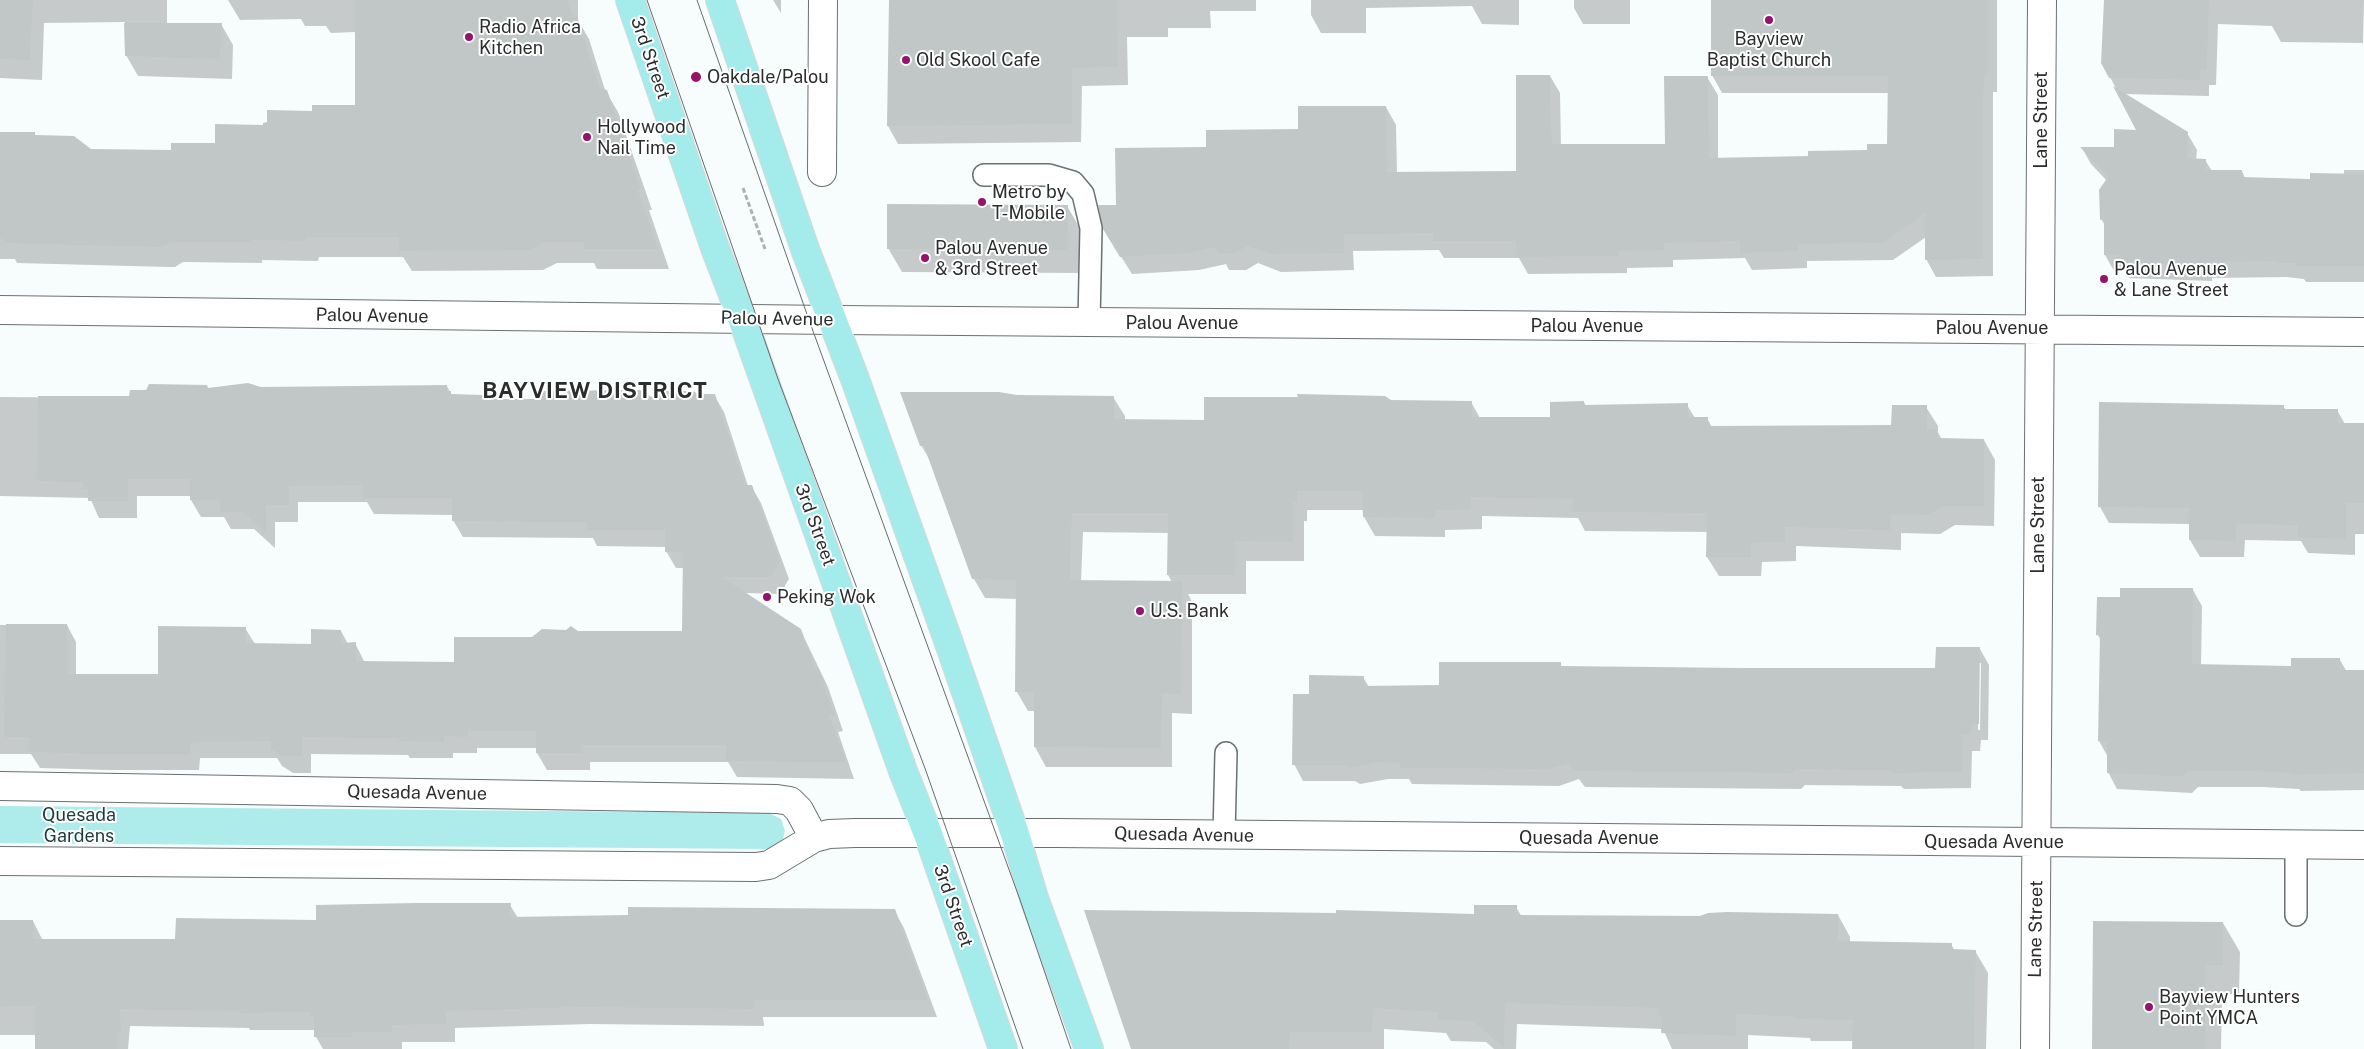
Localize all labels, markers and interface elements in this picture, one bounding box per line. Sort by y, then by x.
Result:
street label: 3rd Street [626,14,674,102]
marker: Bayview Baptist Church [1763,14,1775,26]
place label: Radio Africa Kitchen [479,16,581,58]
place label: Bayview Baptist Church [1707,28,1831,70]
marker: Radio Africa Kitchen [463,31,475,43]
place label: Old Skool Cafe [916,49,1040,71]
marker: Old Skool Cafe [900,54,912,66]
place label: Oakdale/Palou [707,66,829,88]
marker: Oakdale/Palou [689,70,703,84]
street label: Lane Street [2030,71,2052,169]
place label: Hollywood Nail Time [597,116,686,158]
marker: Hollywood Nail Time [581,131,593,143]
place label: Metro by T-Mobile [992,181,1066,223]
marker: Metro by T-Mobile [976,196,988,208]
place label: Palou Avenue & 3rd Street [935,237,1048,280]
marker: Palou Avenue & 3rd Street [919,252,931,264]
place label: Palou Avenue & Lane Street [2114,258,2229,300]
marker: Palou Avenue & Lane Street [2098,273,2110,285]
street label: Palou Avenue [315,304,429,328]
street label: Palou Avenue [720,307,834,331]
street label: Palou Avenue [1125,312,1239,334]
street label: Palou Avenue [1530,315,1644,337]
street label: Palou Avenue [1935,317,2049,339]
district label: BAYVIEW DISTRICT [480,378,710,404]
street label: Lane Street [2027,476,2049,574]
street label: 3rd Street [790,481,840,569]
place label: Peking Wok [777,586,876,608]
marker: Peking Wok [761,591,773,603]
place label: U.S. Bank [1150,600,1229,622]
marker: U.S. Bank [1134,605,1146,617]
street label: Quesada Avenue [347,781,487,805]
park label: Quesada Gardens [42,804,116,846]
street label: Quesada Avenue [1114,823,1254,847]
street label: Quesada Avenue [1519,827,1659,849]
street label: Quesada Avenue [1924,831,2064,853]
street label: 3rd Street [929,862,977,950]
street label: Lane Street [2024,880,2048,978]
place label: Bayview Hunters Point YMCA [2159,986,2300,1028]
marker: Bayview Hunters Point YMCA [2143,1001,2155,1013]

